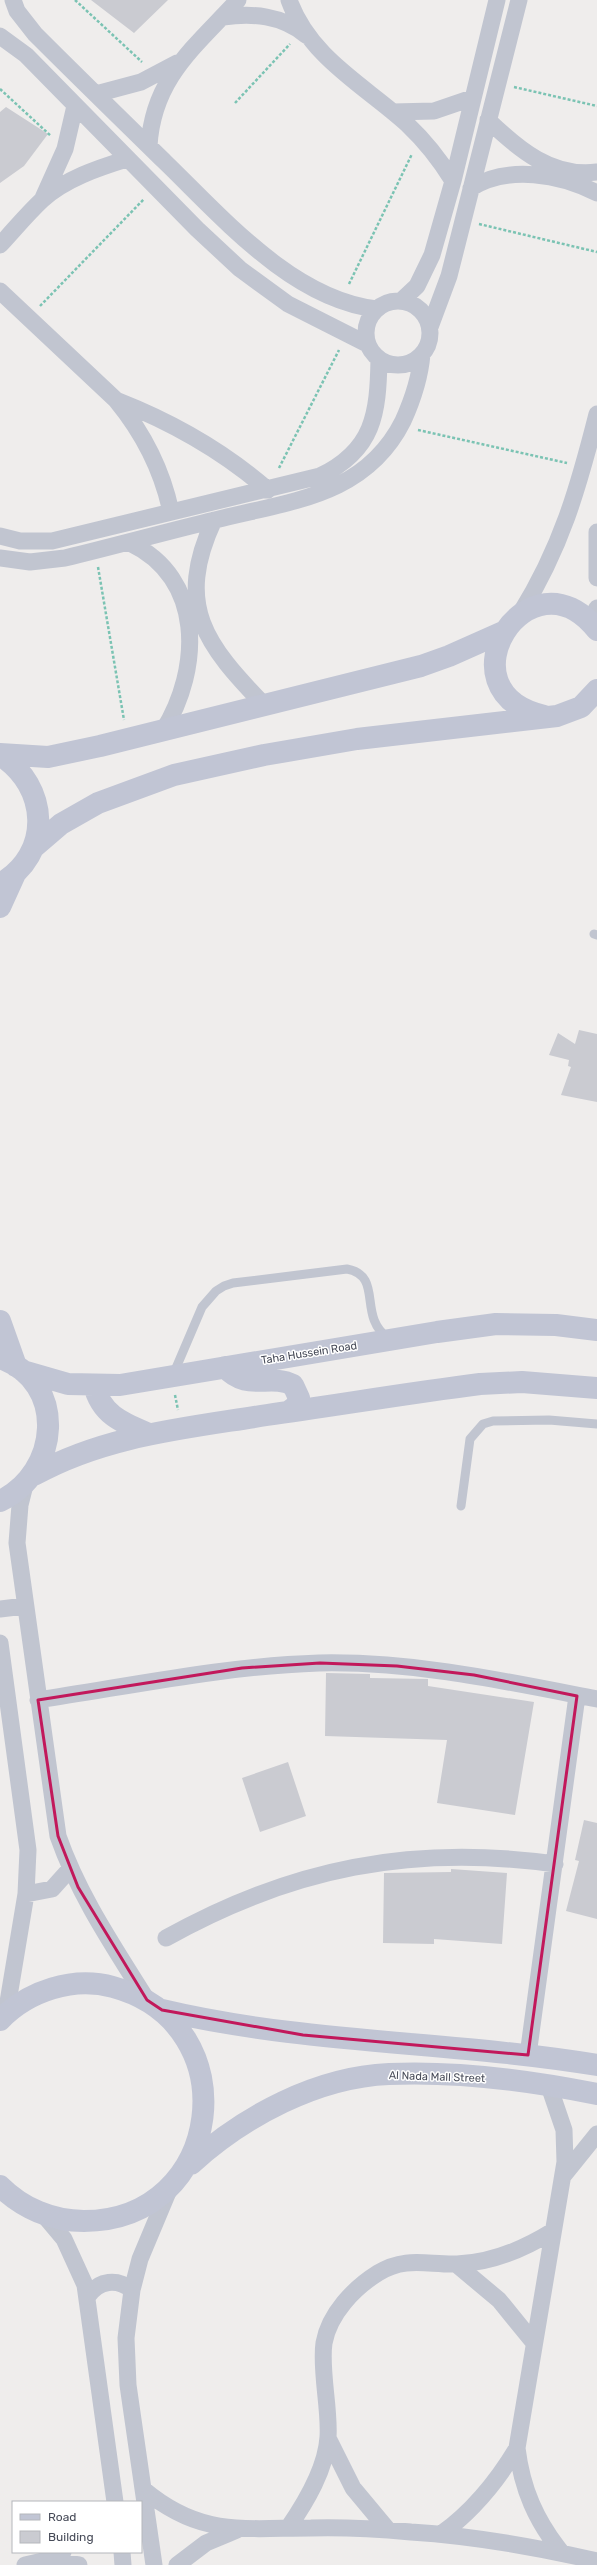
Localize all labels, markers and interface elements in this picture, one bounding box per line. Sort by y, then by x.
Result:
street label: Taha Hussein Road [260,1339,358,1367]
street label: Al Nada Mall Street [389,2069,486,2085]
legend [12,2501,142,2553]
text: Road [48,2510,76,2524]
text: Building [48,2530,94,2544]

